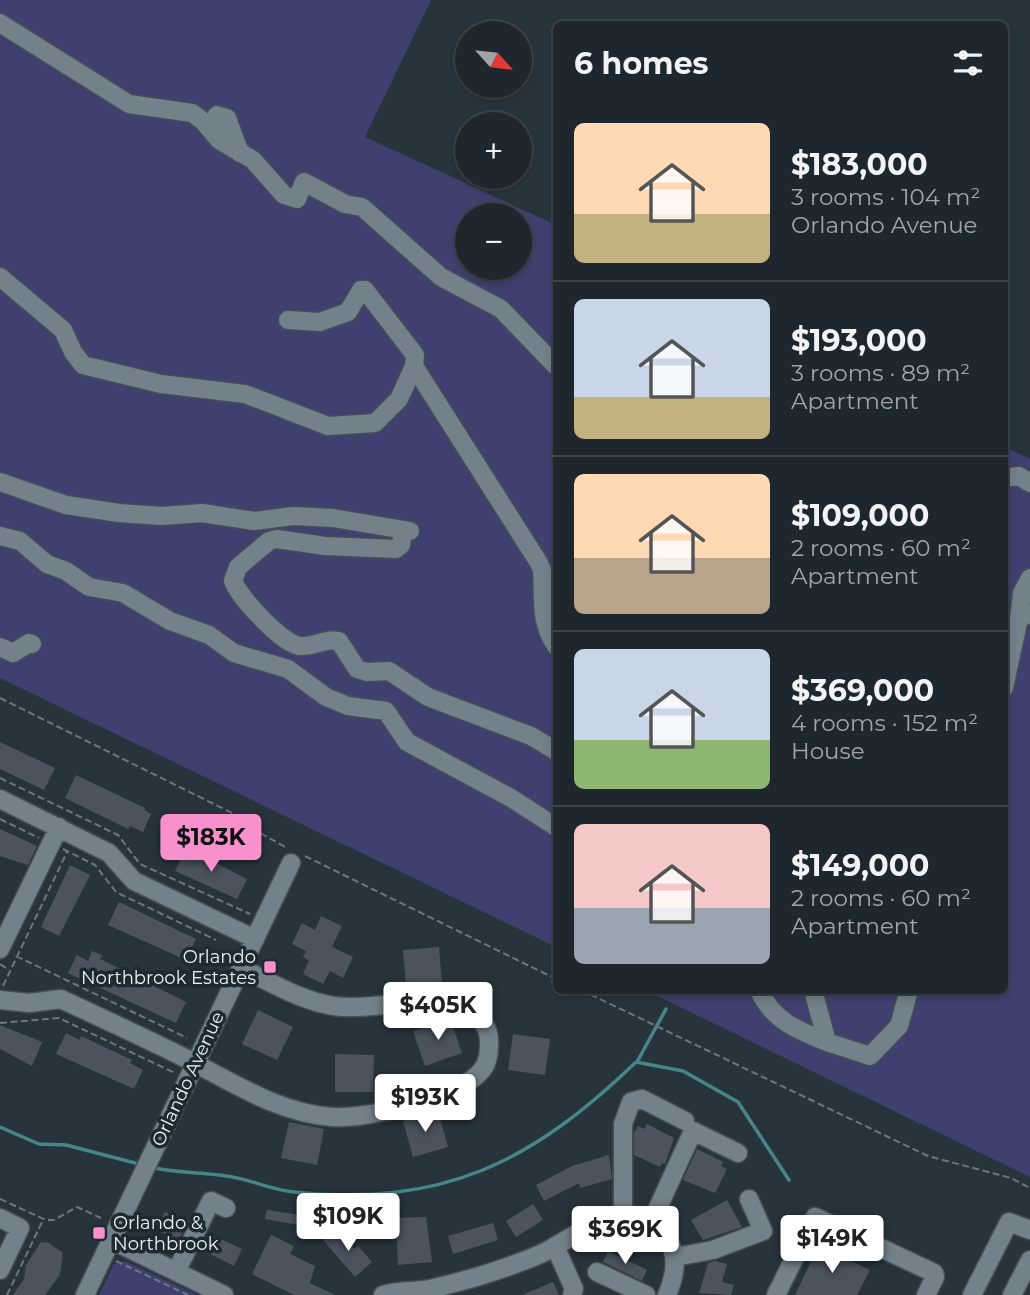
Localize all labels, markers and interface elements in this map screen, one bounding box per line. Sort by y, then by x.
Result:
north arrow [455,21,532,98]
map controls [455,21,532,280]
icon: filters [949,44,987,82]
text: 6 homes [574,45,709,82]
button: + [455,112,532,189]
text: $183,000 [791,146,928,183]
icon: home [630,151,714,235]
text: 3 rooms · 104 m² [791,183,980,211]
button: − [455,203,532,280]
text: Orlando Avenue [791,211,978,239]
text: $193,000 [791,322,927,359]
icon: home [630,327,714,411]
text: 3 rooms · 89 m² [791,359,970,387]
text: Apartment [791,387,919,415]
text: $109,000 [791,497,929,534]
icon: home [630,502,714,586]
text: 2 rooms · 60 m² [791,534,971,562]
text: Apartment [791,562,919,590]
text: $369,000 [791,672,934,709]
icon: home [630,677,714,761]
text: 4 rooms · 152 m² [791,709,978,737]
text: House [791,737,865,765]
pin: $183K [162,814,260,874]
text: $183K [176,823,246,851]
text: $149,000 [791,847,929,884]
icon: home [630,852,714,936]
text: 2 rooms · 60 m² [791,884,971,912]
text: Apartment [791,912,919,940]
place label: Orlando Northbrook Estates [81,946,256,989]
marker: Orlando Northbrook Estates [262,959,278,975]
pin: $405K [389,982,487,1042]
text: $405K [399,991,477,1019]
street label: Orlando Avenue [147,1008,229,1150]
pin: $193K [376,1074,474,1134]
text: $193K [391,1083,459,1111]
pin: $109K [299,1194,397,1253]
text: $109K [313,1202,383,1230]
pin: $369K [576,1206,674,1266]
place label: Orlando & Northbrook [113,1212,219,1255]
text: $369K [588,1215,662,1243]
pin: $149K [783,1216,881,1275]
text: $149K [797,1224,867,1252]
marker: Orlando & Northbrook [91,1225,107,1241]

